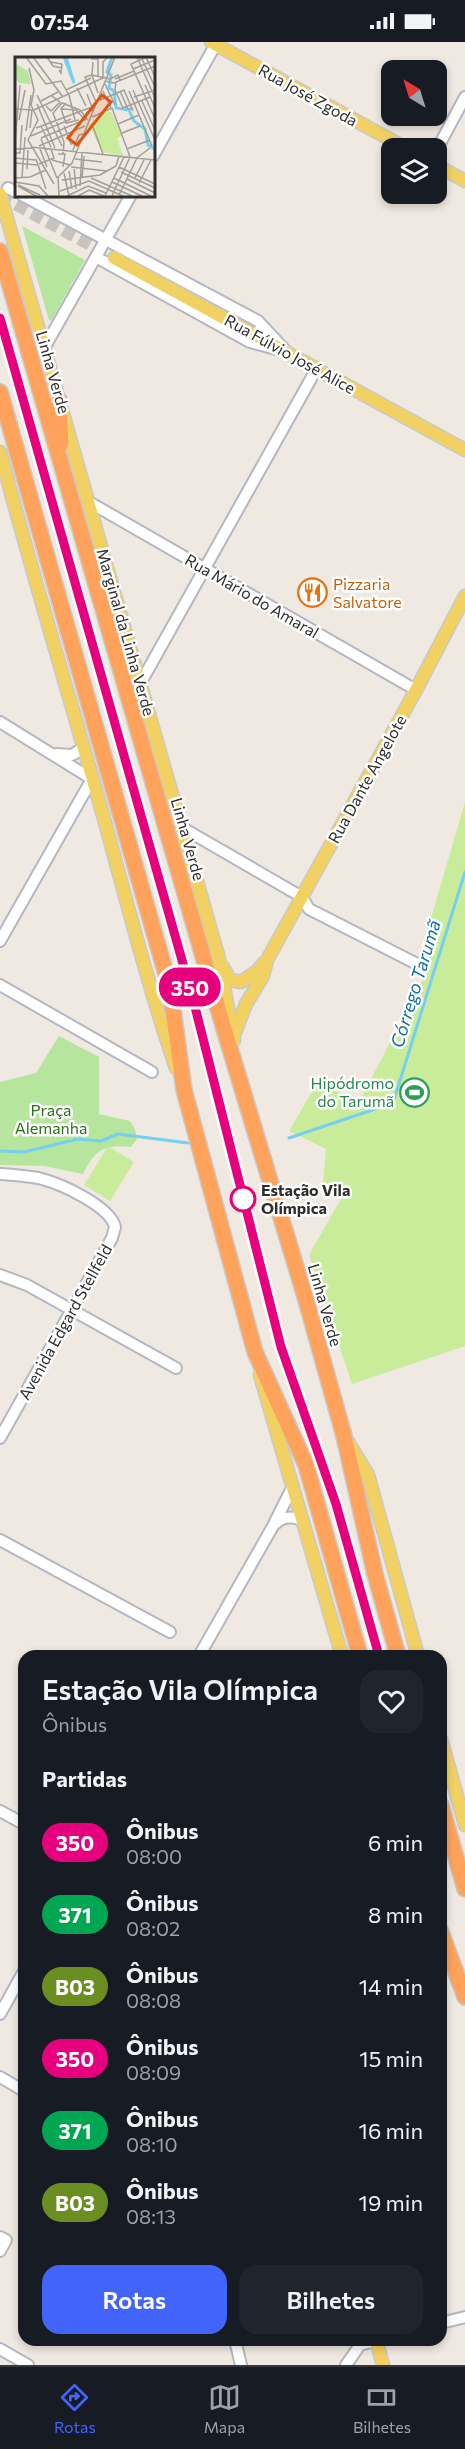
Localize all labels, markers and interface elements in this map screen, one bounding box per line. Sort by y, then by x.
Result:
text: 07:54 [30,8,89,35]
inset map [15,57,154,196]
street label: Rua José Zgoda [255,60,361,130]
north arrow [381,60,447,126]
map controls [381,60,447,204]
button: layers [381,138,447,204]
street label: Rua Fúlvio José Alice [222,310,359,397]
street label: Linha Verde [33,328,74,415]
street label: Marginal da Linha Verde [93,546,159,718]
street label: Rua Mário do Amaral [182,549,323,642]
place label: Pizzaria Salvatore [333,574,402,611]
restaurant icon: Pizzaria Salvatore [296,577,328,609]
street label: Rua Dante Angelote [323,711,410,846]
street label: Linha Verde [168,795,209,882]
water label: Córrego Tarumã [385,917,445,1050]
line badge: 350 [156,968,225,1006]
text: 350 [171,975,209,1000]
place label: Hipódromo do Tarumã [310,1073,394,1110]
sports icon: Hipódromo do Tarumã [399,1076,431,1108]
park label: Praça Alemanha [15,1100,87,1137]
place label: Estação Vila Olímpica [261,1180,350,1217]
marker: Estação Vila Olímpica [230,1186,256,1212]
street label: Avenida Edgard Stellfeld [14,1241,115,1403]
street label: Linha Verde [305,1261,346,1348]
button: heart [360,1670,423,1733]
text: Estação Vila Olímpica [42,1672,318,1706]
text: Ônibus [42,1712,107,1736]
text: Partidas [42,1765,127,1792]
text: Ônibus [126,1817,199,1844]
text: 6 min [368,1829,423,1856]
text: 350 [56,1830,94,1855]
text: 08:00 [126,1844,182,1868]
text: Ônibus [126,1889,199,1916]
text: 8 min [368,1901,423,1928]
text: 371 [58,1902,92,1927]
text: 08:02 [126,1916,180,1940]
text: Ônibus [126,1961,199,1988]
text: 14 min [359,1973,423,2000]
text: B03 [55,1974,95,1999]
text: 08:08 [126,1988,181,2012]
text: Ônibus [126,2033,199,2060]
text: 15 min [359,2045,423,2072]
text: 350 [56,2046,94,2071]
text: 08:09 [126,2060,181,2084]
text: Ônibus [126,2105,199,2132]
text: 16 min [359,2117,423,2144]
text: 371 [58,2118,92,2143]
text: 08:10 [126,2132,178,2156]
text: Ônibus [126,2177,199,2204]
text: 19 min [359,2189,423,2216]
text: B03 [55,2190,95,2215]
text: 08:13 [126,2204,176,2228]
button: Rotas [42,2265,227,2334]
button: Bilhetes [239,2265,423,2334]
tab: Rotas [54,2381,96,2436]
tab: Mapa [204,2381,245,2436]
tab: Bilhetes [353,2381,411,2436]

